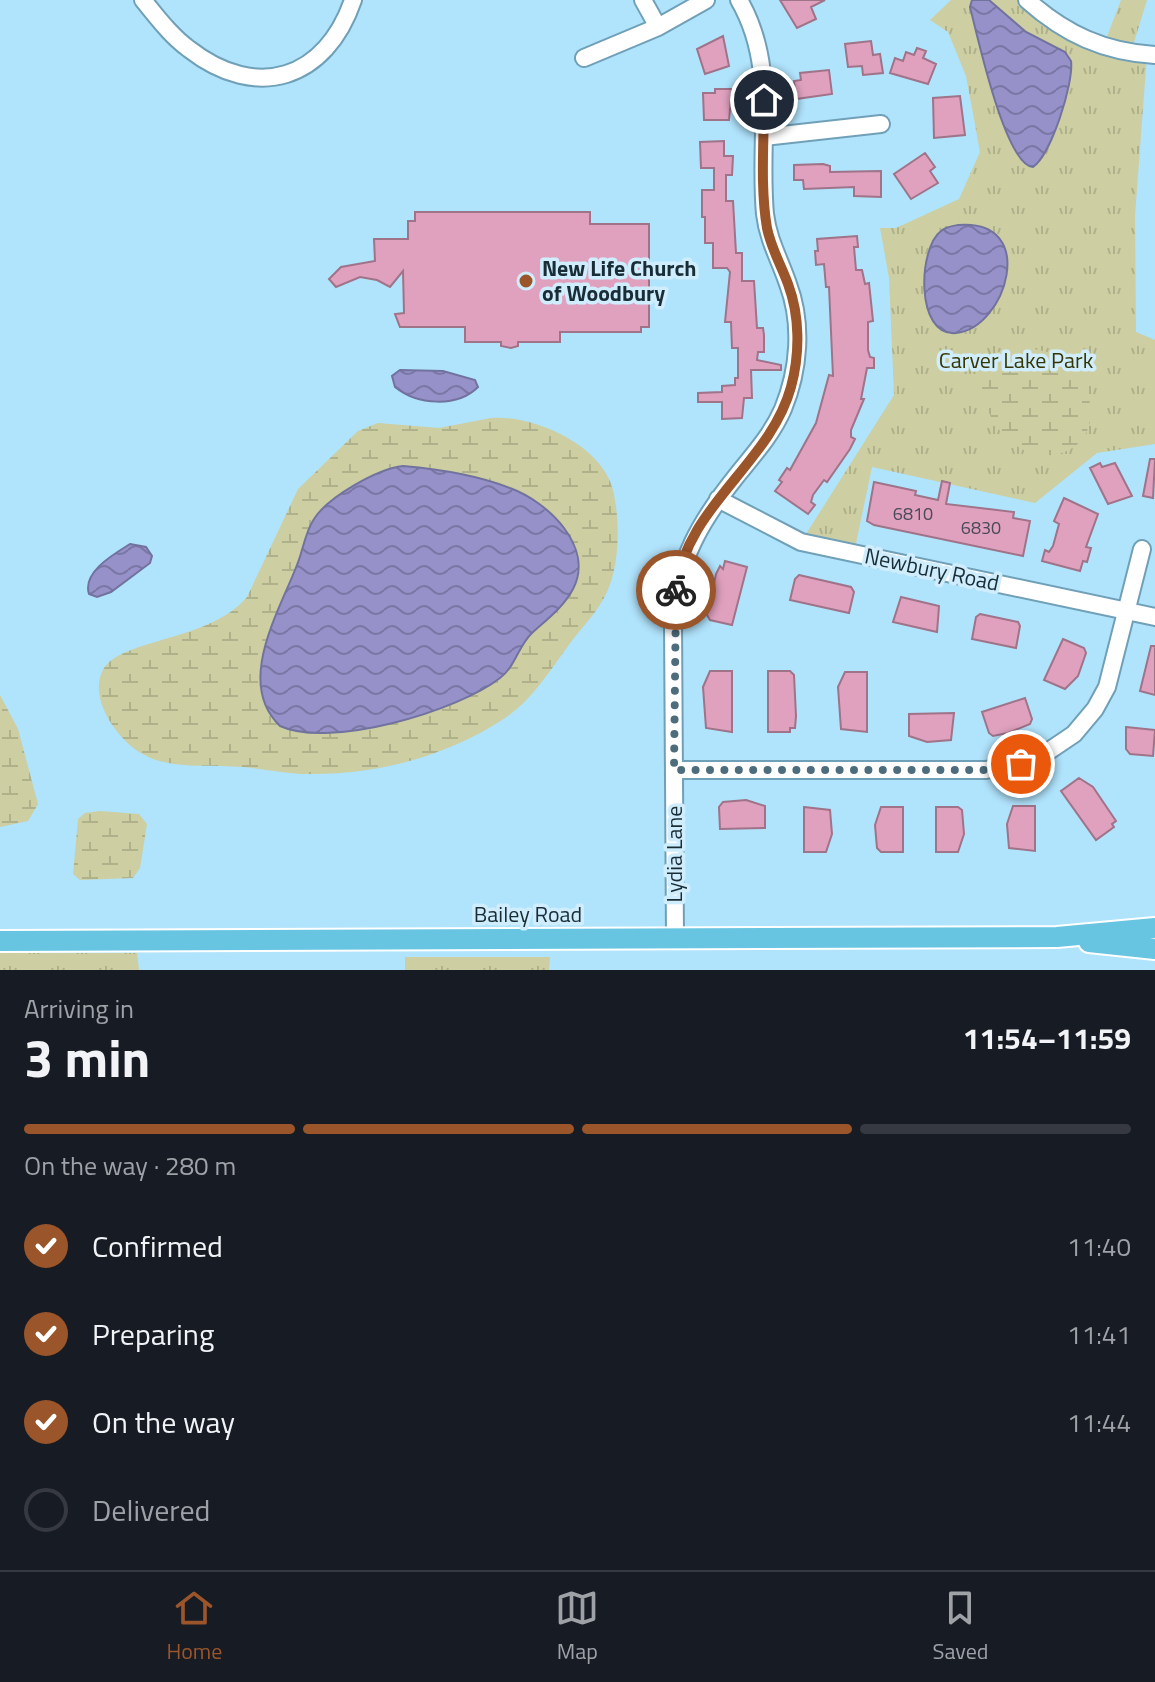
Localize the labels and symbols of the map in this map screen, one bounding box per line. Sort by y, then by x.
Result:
pin [730,66,798,134]
place label: New Life Church of Woodbury [542,251,697,310]
marker: New Life Church of Woodbury [517,272,535,290]
park label: Carver Lake Park [939,343,1094,377]
house number: 6810 [893,500,933,527]
house number: 6830 [961,514,1001,541]
street label: Newbury Road [862,538,1002,600]
courier [636,550,716,630]
pin [987,730,1055,798]
street label: Lydia Lane [657,806,691,902]
street label: Bailey Road [474,897,582,931]

